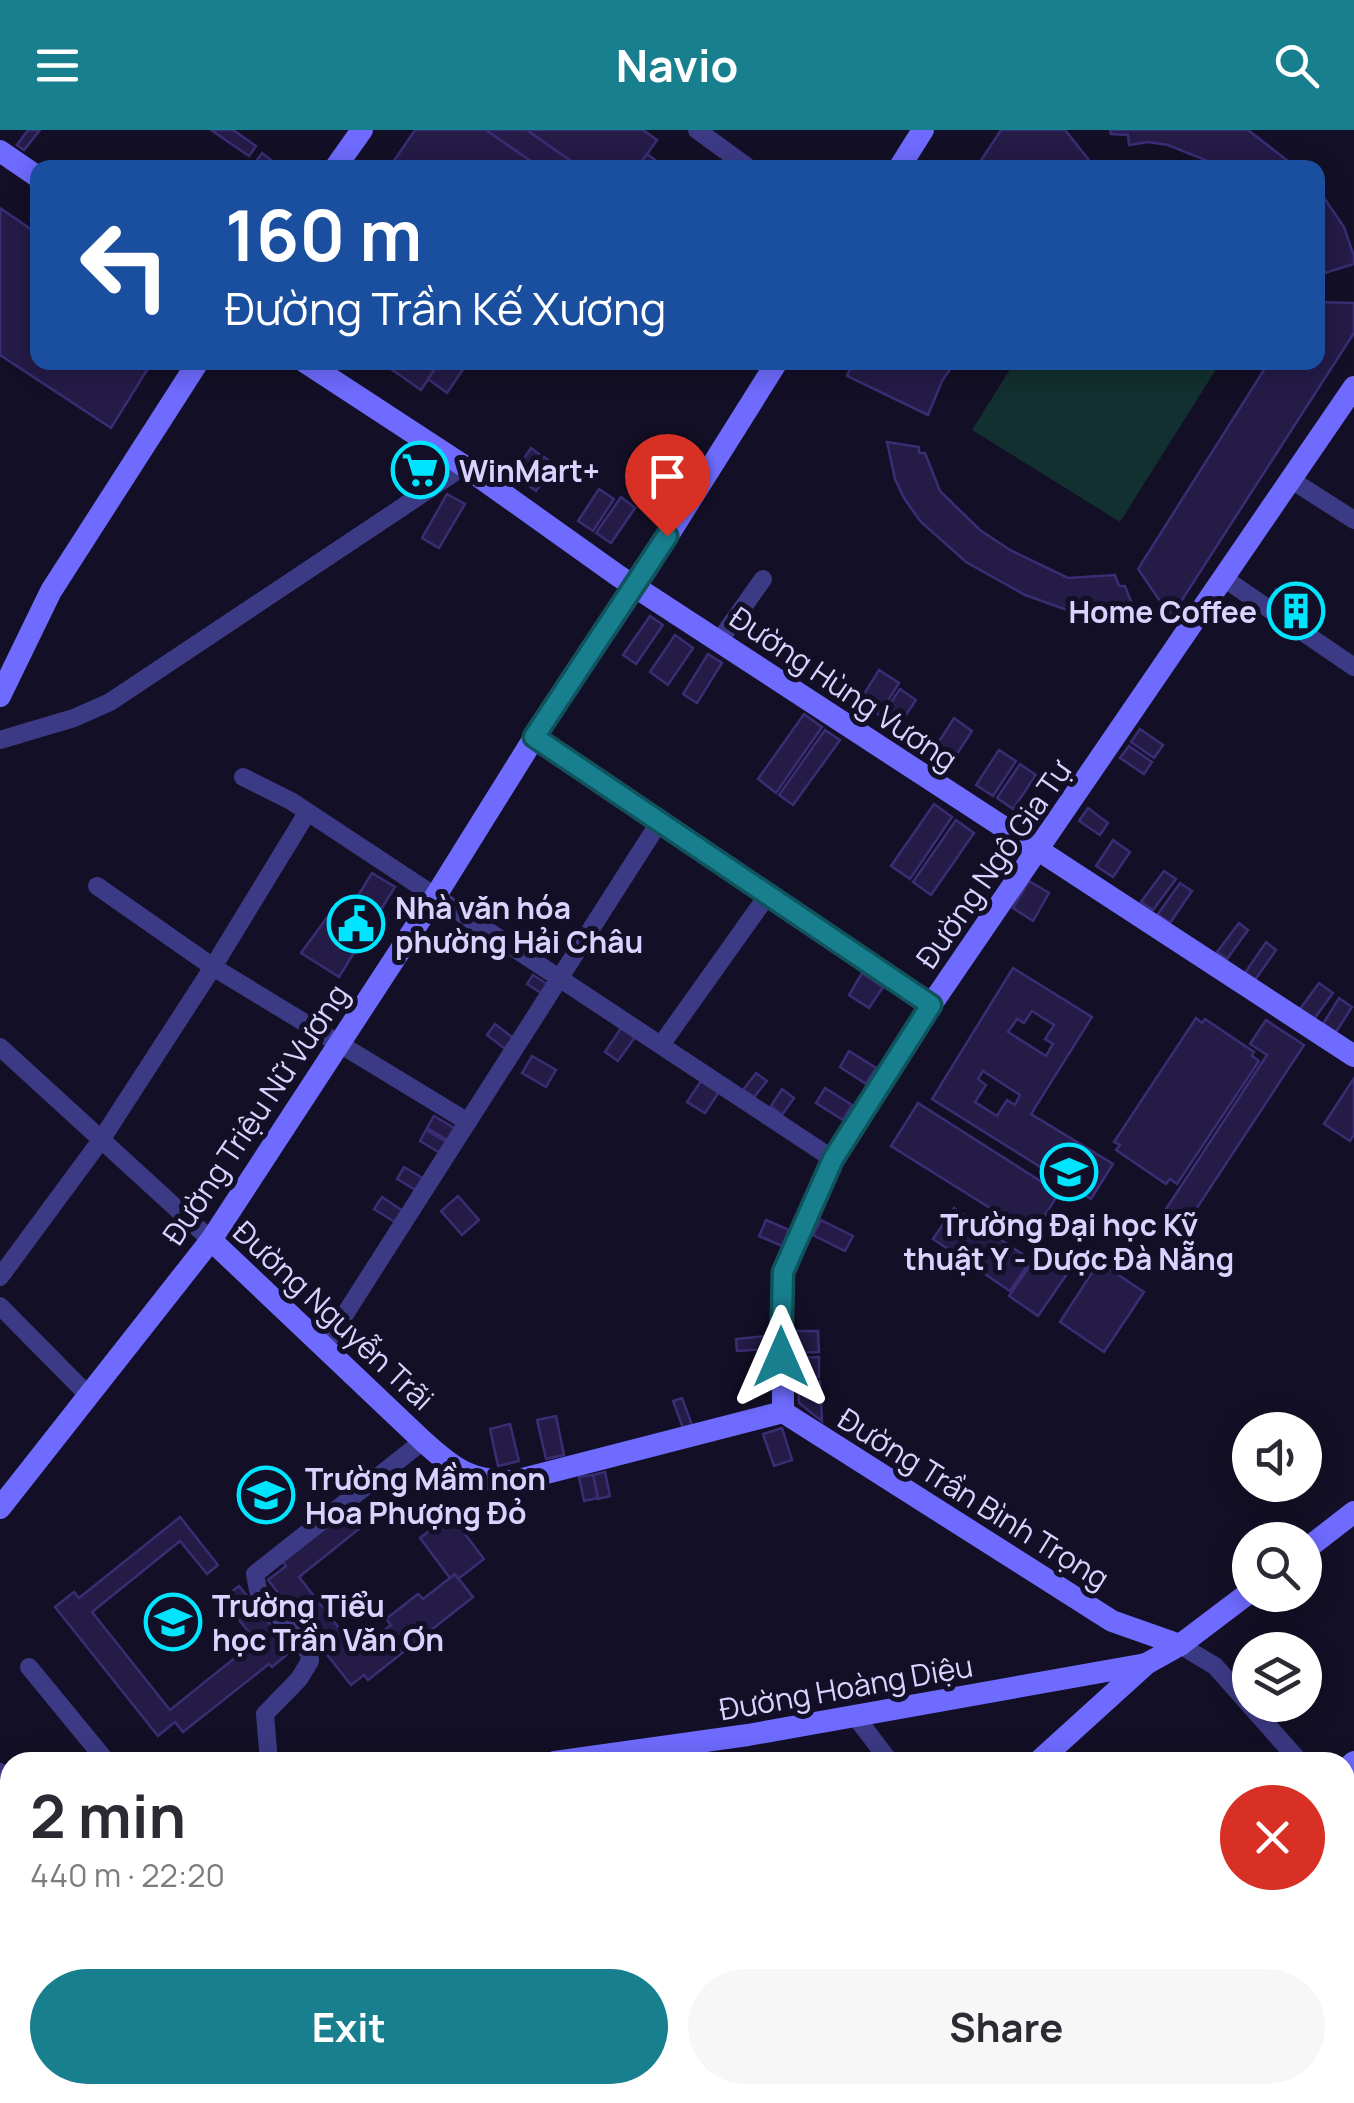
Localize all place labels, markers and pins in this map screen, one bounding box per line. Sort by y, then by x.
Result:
pin [625,434,710,537]
supermarket icon: WinMart+ [390,440,450,500]
place label: WinMart+ [459,450,600,491]
building icon: Home Coffee [1266,581,1326,641]
place label: Home Coffee [1068,591,1257,632]
place label: Nhà văn hóa phường Hải Châu [395,887,643,962]
public building icon: Nhà văn hóa phường Hải Châu [326,894,386,954]
school or university icon: Trường Đại học Kỹ thuật Y - Dược Đà Nẵng [1039,1142,1099,1202]
place label: Trường Đại học Kỹ thuật Y - Dược Đà Nẵng [904,1204,1234,1279]
place label: Trường Mầm non Hoa Phượng Đỏ [305,1458,546,1533]
school or university icon: Trường Mầm non Hoa Phượng Đỏ [236,1465,296,1525]
place label: Trường Tiểu học Trần Văn Ơn [212,1585,444,1660]
school or university icon: Trường Tiểu học Trần Văn Ơn [143,1592,203,1652]

